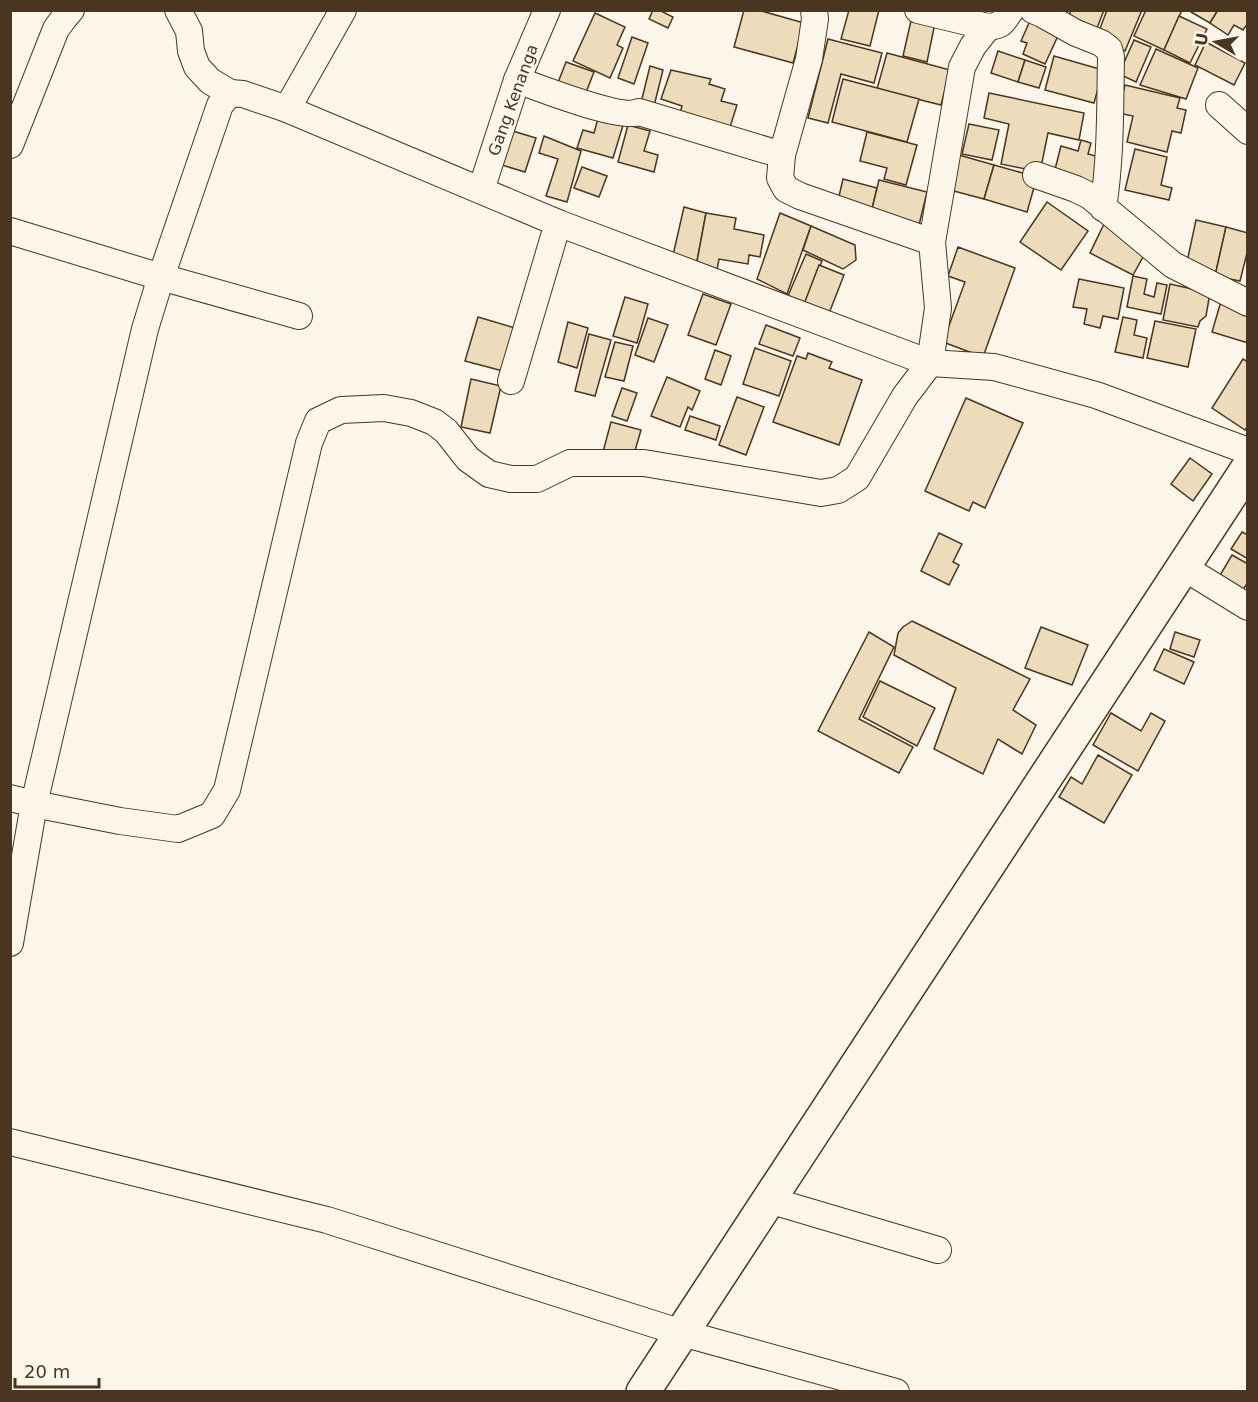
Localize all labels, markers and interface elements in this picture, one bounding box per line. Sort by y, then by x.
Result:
north arrow [1186,12,1246,72]
text: U [1191,31,1212,48]
street label: Gang Kenanga [484,42,542,158]
scale bar [15,1351,99,1389]
text: 20 m [24,1361,70,1382]

